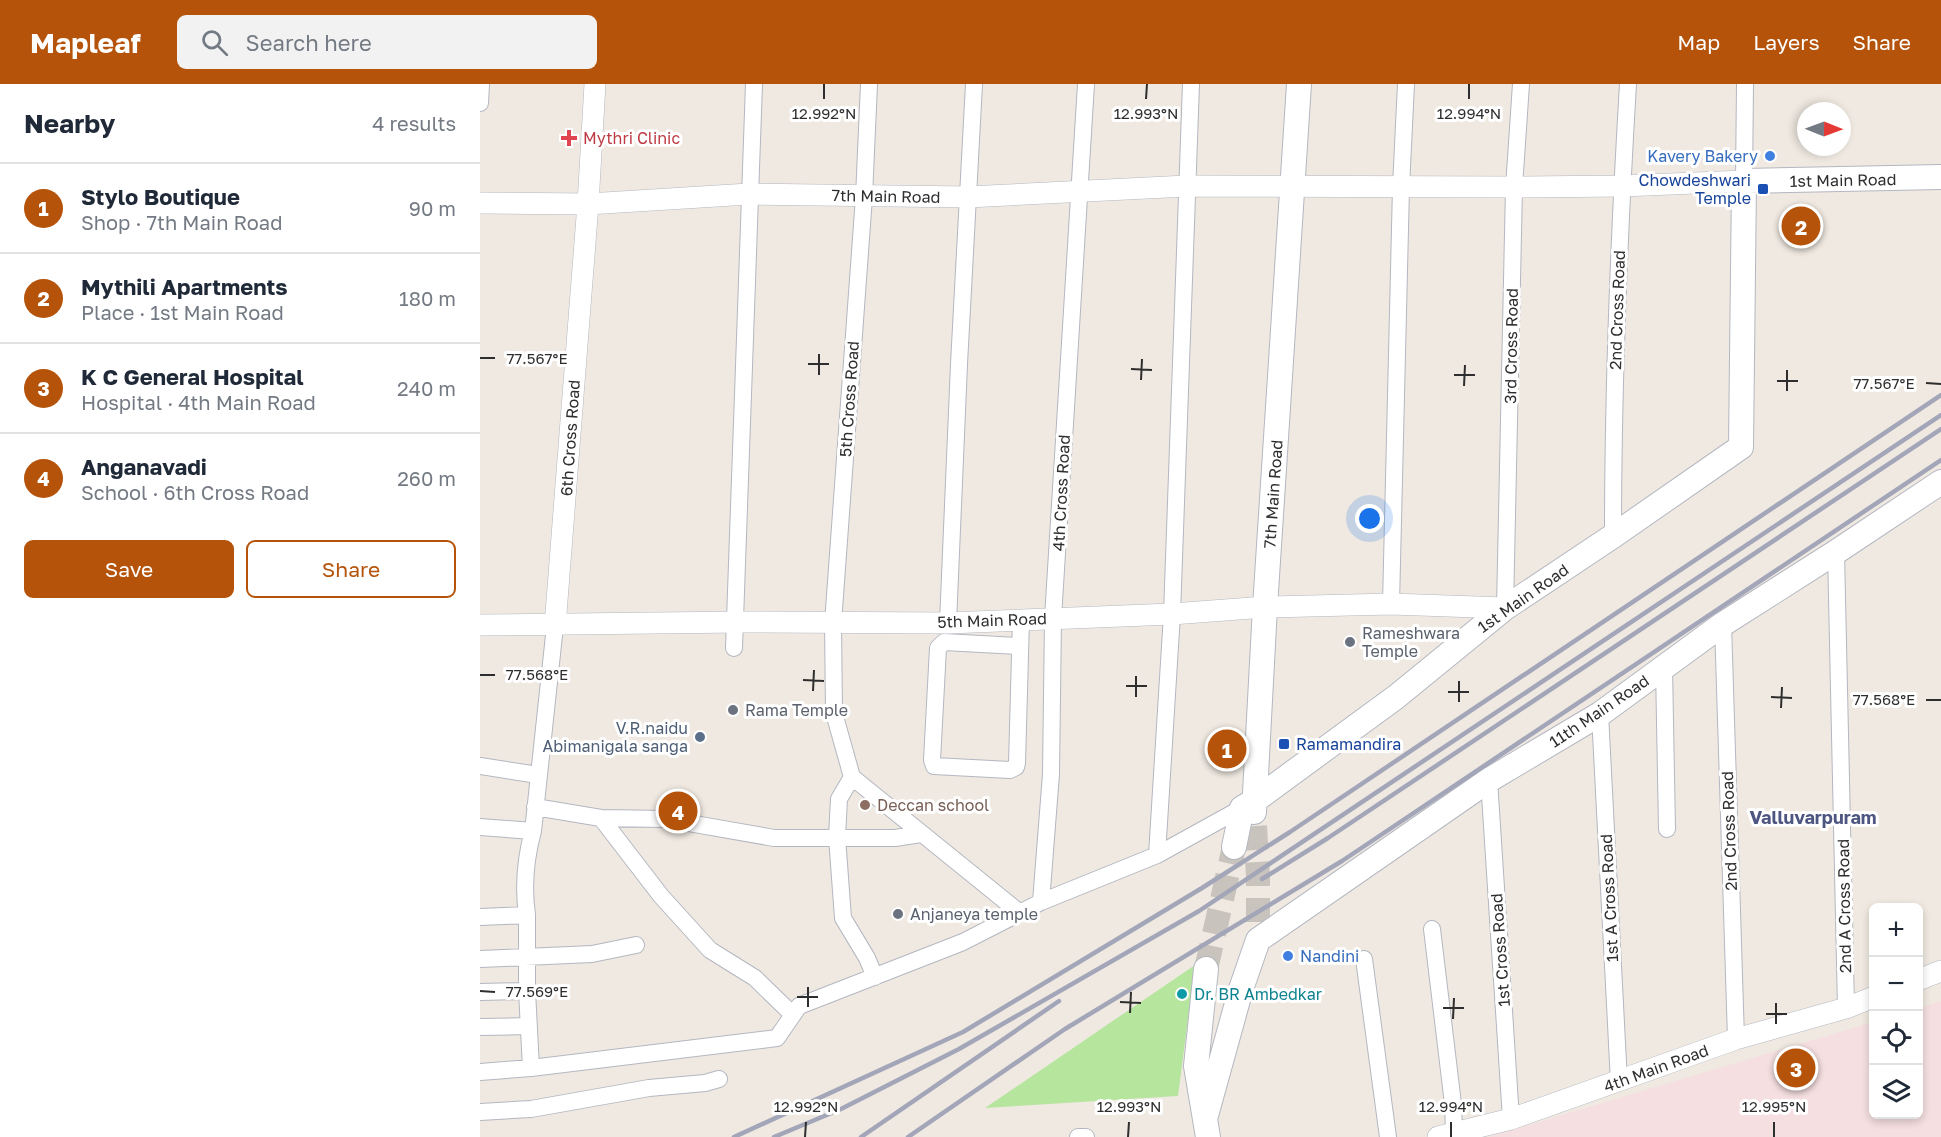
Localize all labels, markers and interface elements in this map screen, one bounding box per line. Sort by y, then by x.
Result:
search box [177,15,597,69]
text: Mapleaf [30,26,141,59]
icon: search [198,26,231,59]
text: Search here [246,29,372,56]
text: Map [1677,29,1720,55]
text: Layers [1753,29,1820,55]
text: Share [1853,29,1911,55]
north arrow [1797,102,1851,156]
text: 12.992°N [792,104,856,122]
text: 12.993°N [1114,104,1178,122]
text: 12.994°N [1437,104,1501,122]
text: Nearby [24,108,115,139]
text: 4 results [372,111,456,135]
place label: Mythri Clinic [583,128,680,148]
marker: Mythri Clinic [560,129,578,147]
place label: Kavery Bakery [1647,146,1758,166]
marker: Kavery Bakery [1763,149,1777,163]
street label: 1st Main Road [1789,169,1897,191]
place label: Chowdeshwari Temple [1639,170,1751,208]
marker: Chowdeshwari Temple [1756,182,1770,196]
text: Stylo Boutique [81,183,240,210]
street label: 7th Main Road [831,185,941,207]
text: 1 [38,196,49,220]
text: 90 m [409,196,456,220]
pin: 2 [1782,204,1820,248]
text: Shop · 7th Main Road [81,210,282,234]
street label: 2nd Cross Road [1605,250,1629,370]
text: Mythili Apartments [81,273,288,300]
text: 2 [37,286,50,310]
text: 180 m [399,286,456,310]
street label: 3rd Cross Road [1500,288,1522,404]
text: Place · 1st Main Road [81,300,284,324]
street label: 5th Cross Road [835,340,863,458]
text: 77.567°E [506,349,568,367]
text: K C General Hospital [81,363,304,390]
text: 77.567°E [1853,374,1915,392]
text: 3 [37,376,50,400]
text: 240 m [397,376,456,400]
street label: 6th Cross Road [556,379,584,497]
text: Hospital · 4th Main Road [81,390,316,414]
street label: 4th Cross Road [1048,434,1074,552]
street label: 7th Main Road [1259,439,1287,549]
text: Anganavadi [81,453,207,480]
text: 4 [37,466,50,490]
text: 260 m [397,466,456,490]
text: School · 6th Cross Road [81,480,309,504]
your location [1355,504,1384,533]
button: Save [24,540,234,598]
button: Share [246,540,456,598]
street label: 1st Main Road [1474,559,1572,637]
street label: 5th Main Road [937,608,1047,632]
place label: Rameshwara Temple [1362,623,1460,661]
marker: Rameshwara Temple [1343,635,1357,649]
text: 77.568°E [506,665,568,683]
street label: 11th Main Road [1545,670,1653,752]
text: 77.568°E [1853,690,1915,708]
place label: Rama Temple [745,700,848,720]
marker: Rama Temple [726,703,740,717]
place label: V.R.naidu Abimanigala sanga [543,718,688,756]
pin: 1 [1208,726,1246,772]
marker: V.R.naidu Abimanigala sanga [693,730,707,744]
place label: Ramamandira [1296,734,1401,754]
marker: Ramamandira [1277,737,1291,751]
street label: 2nd Cross Road [1717,771,1741,891]
pin: 4 [658,788,698,834]
place label: Deccan school [877,795,989,815]
marker: Deccan school [858,798,872,812]
district label: Valluvarpuram [1749,806,1877,828]
street label: 1st A Cross Road [1596,834,1622,962]
street label: 2nd A Cross Road [1833,839,1855,973]
street label: 1st Cross Road [1486,893,1514,1007]
map controls [1869,903,1923,1119]
button: + [1869,903,1923,957]
place label: Anjaneya temple [910,904,1038,924]
marker: Anjaneya temple [891,907,905,921]
place label: Nandini [1300,946,1359,966]
marker: Nandini [1281,949,1295,963]
button: − [1869,957,1923,1011]
text: 77.569°E [506,982,568,1000]
place label: Dr. BR Ambedkar [1194,984,1322,1004]
marker: Dr. BR Ambedkar [1175,987,1189,1001]
button: locate [1869,1011,1923,1065]
street label: 4th Main Road [1601,1040,1711,1096]
pin: 3 [1776,1046,1816,1090]
button: layers [1869,1065,1923,1119]
text: 12.992°N [774,1097,838,1115]
text: 12.993°N [1097,1097,1161,1115]
text: 12.994°N [1419,1097,1483,1115]
text: 12.995°N [1742,1097,1806,1115]

